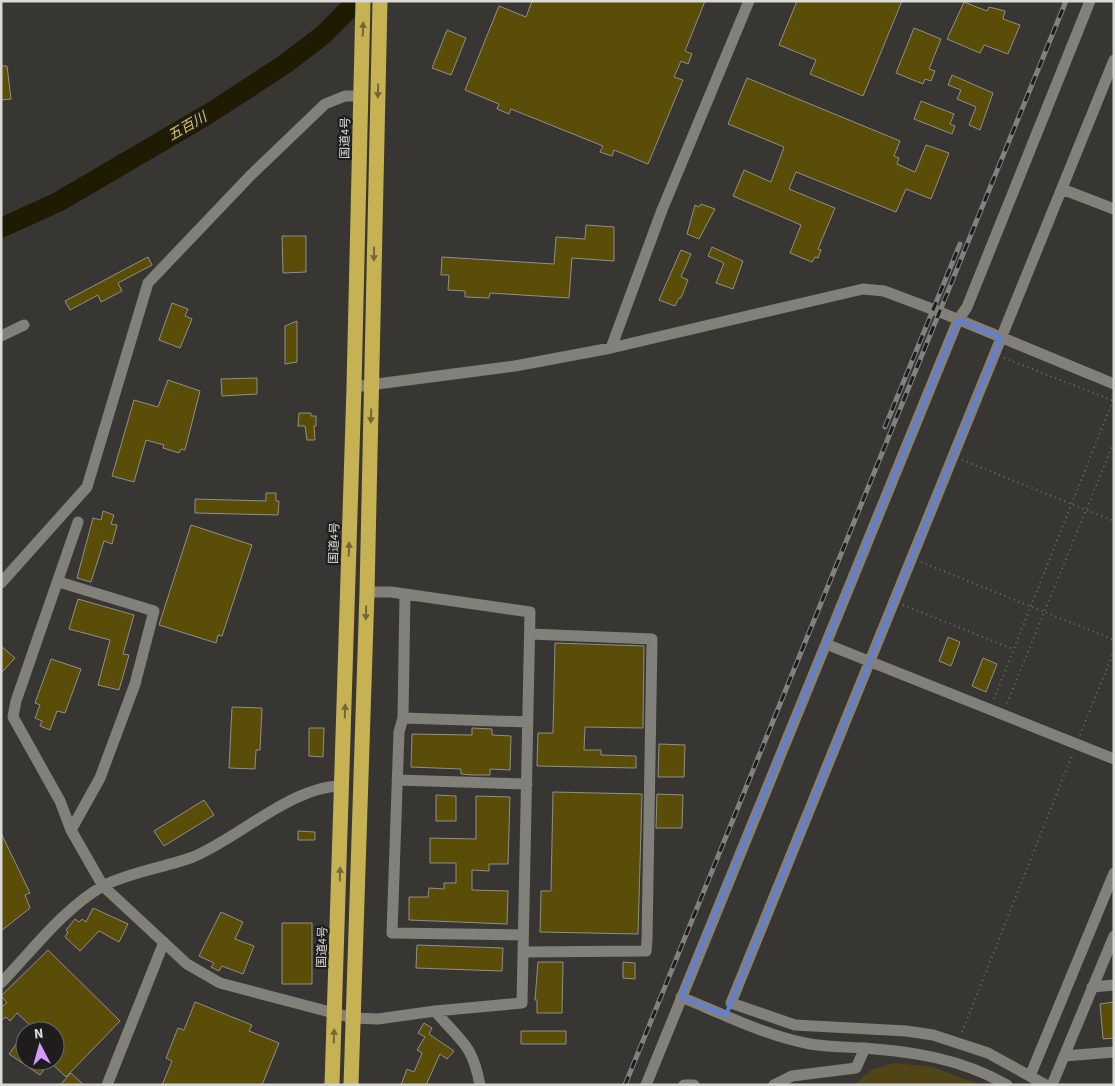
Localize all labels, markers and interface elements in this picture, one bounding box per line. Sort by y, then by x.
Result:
one-way arrow [359,21,367,37]
one-way arrow [374,83,382,99]
water label: 五百川 [164,107,212,146]
street label: 国道4号 [337,117,354,159]
one-way arrow [370,246,378,262]
one-way arrow [367,408,375,424]
street label: 国道4号 [325,522,344,564]
one-way arrow [345,541,353,557]
one-way arrow [362,606,370,622]
one-way arrow [341,703,349,719]
one-way arrow [336,865,344,881]
street label: 国道4号 [313,926,332,968]
north arrow [15,1021,65,1071]
text: N [33,1024,44,1044]
one-way arrow [330,1028,338,1044]

